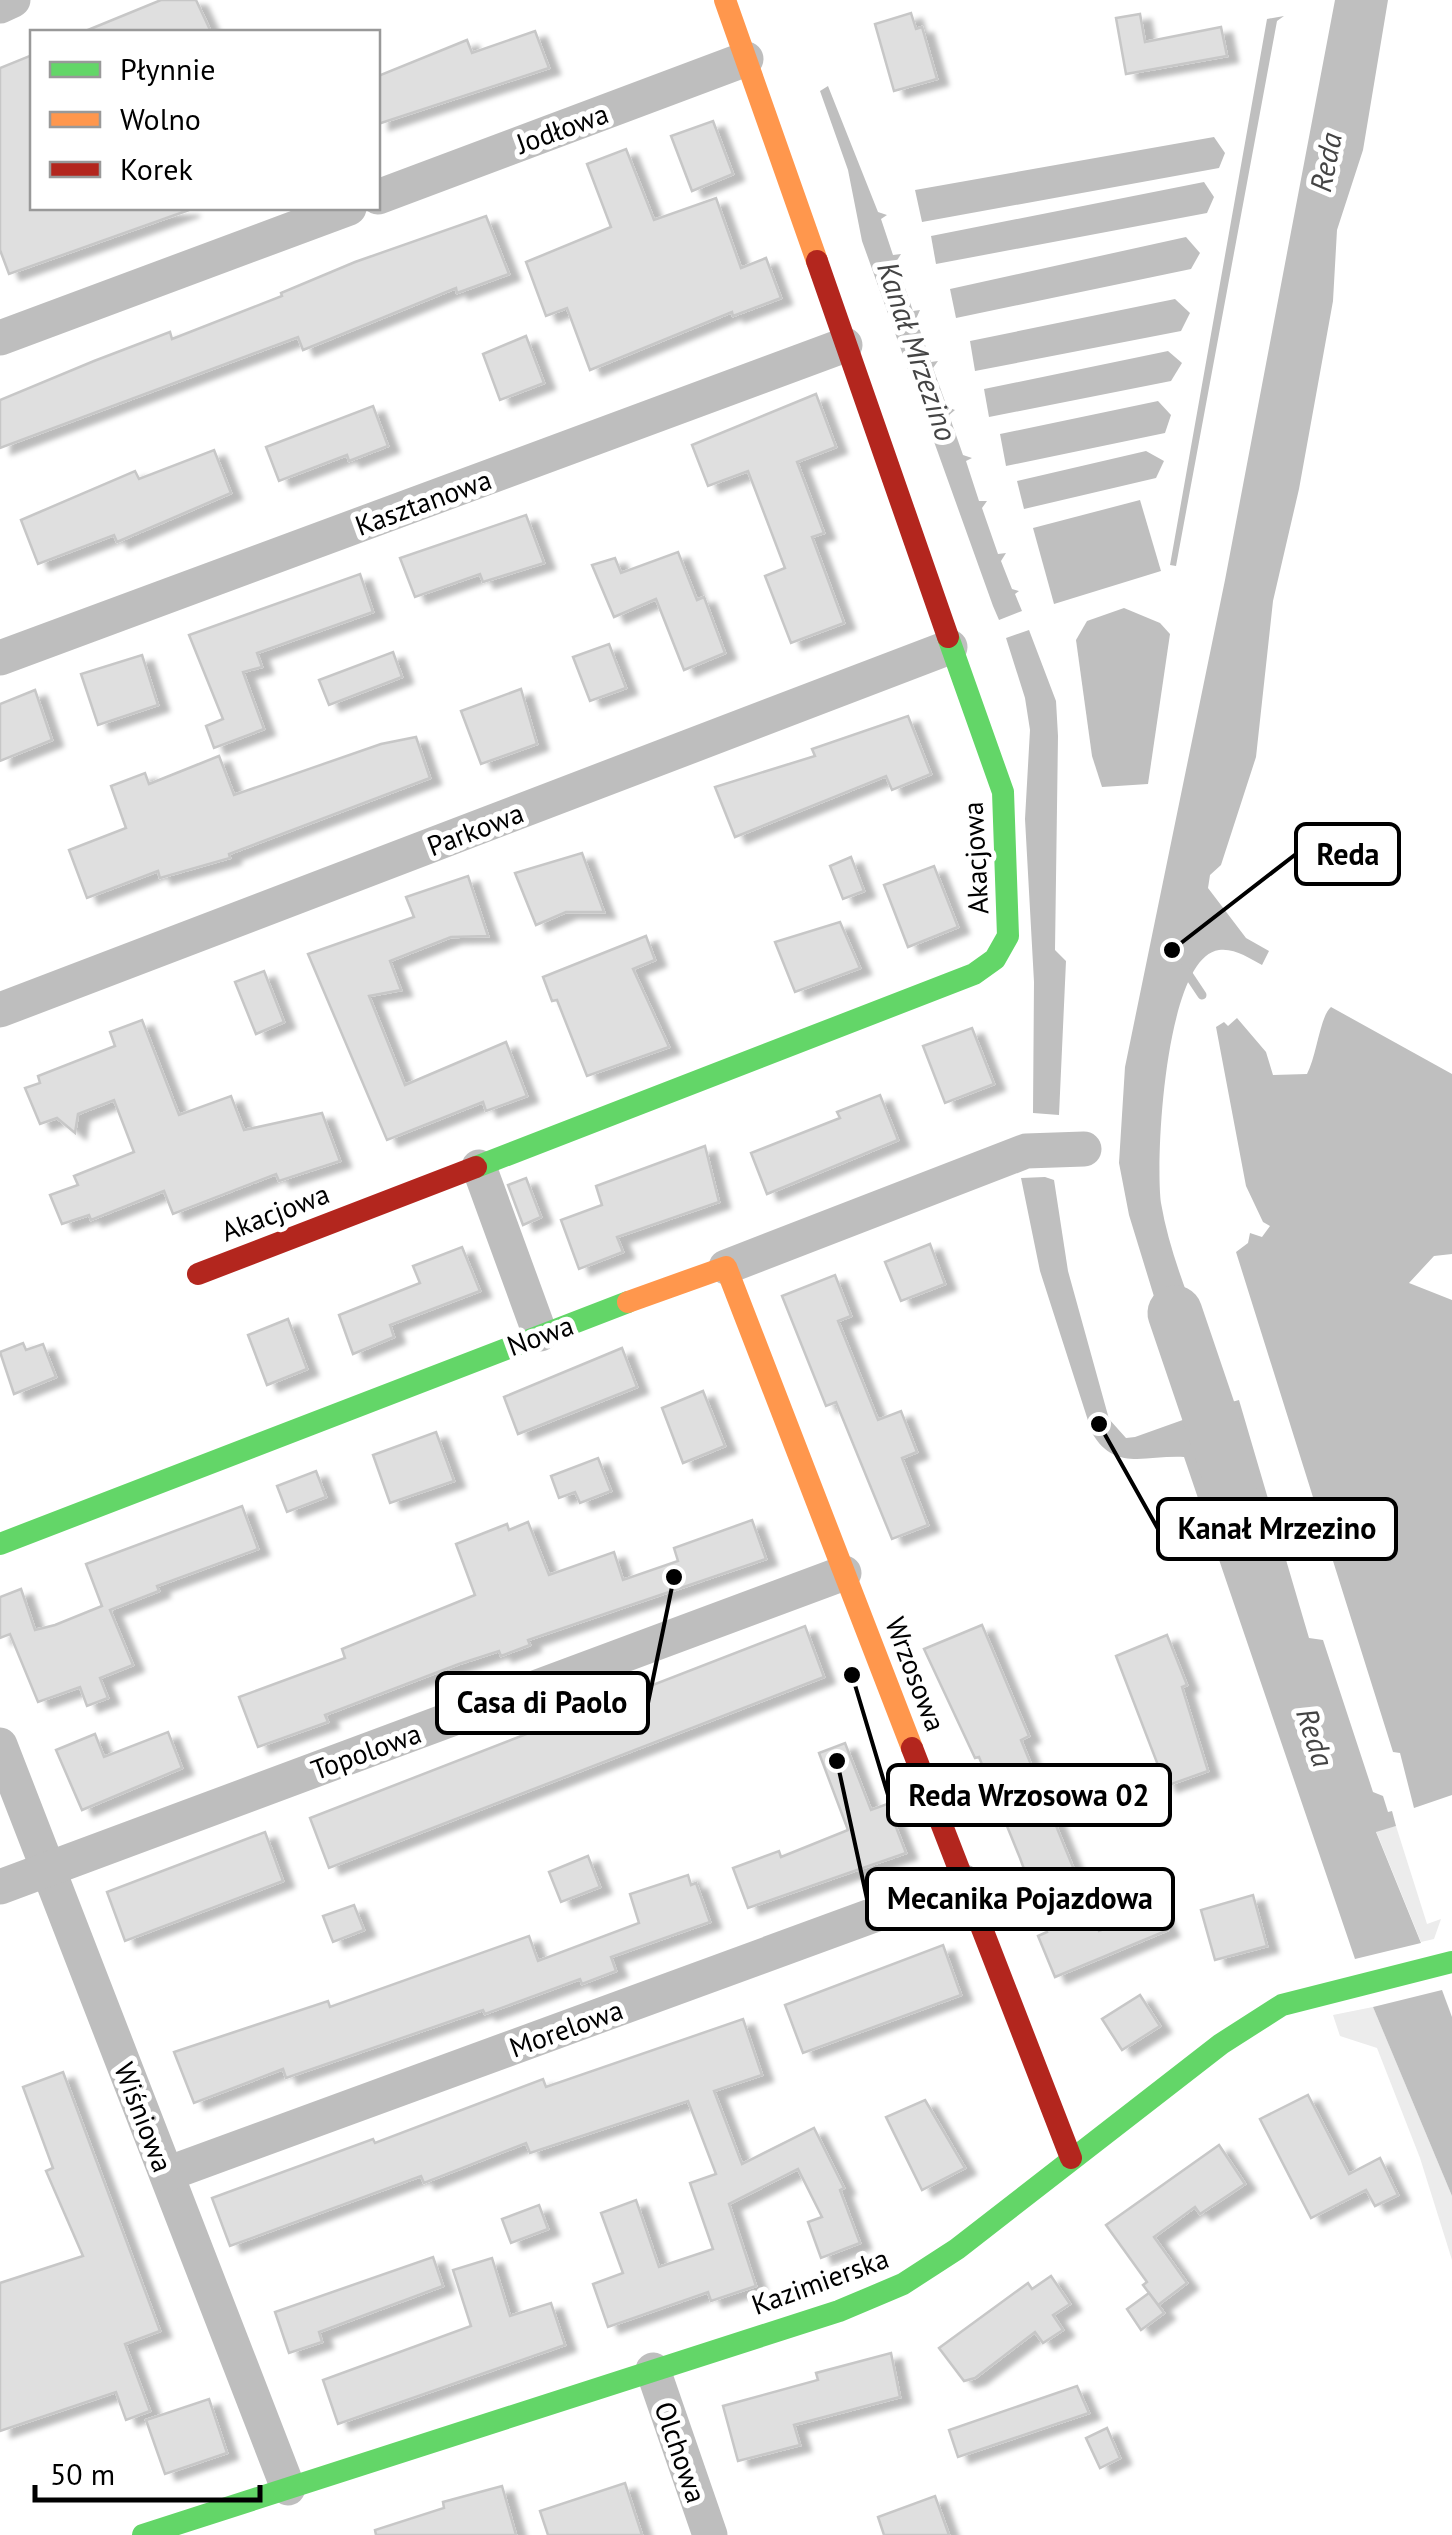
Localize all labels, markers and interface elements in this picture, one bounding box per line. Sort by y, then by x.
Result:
legend [30,30,380,210]
text: Płynnie [120,49,216,88]
street label: Jodłowa [510,94,613,162]
text: Wolno [120,99,201,138]
water label: Reda [1300,129,1350,195]
text: Korek [120,149,193,188]
water label: Kanał Mrzezino [869,256,967,446]
street label: Kasztanowa [350,460,496,544]
street label: Parkowa [422,794,528,864]
street label: Akacjowa [954,801,996,915]
callout: Reda [1296,824,1399,884]
text: Reda [1317,834,1379,873]
street label: Akacjowa [216,1174,334,1250]
street label: Nowa [502,1306,578,1364]
callout: Kanał Mrzezino [1158,1499,1396,1559]
text: Kanał Mrzezino [1178,1508,1376,1547]
street label: Wrzosowa [877,1612,955,1736]
callout: Casa di Paolo [437,1673,648,1733]
text: Casa di Paolo [457,1682,627,1721]
water label: Reda [1288,1703,1344,1772]
street label: Topolowa [306,1714,426,1788]
callout: Reda Wrzosowa 02 [888,1765,1170,1825]
text: Reda Wrzosowa 02 [909,1775,1149,1814]
callout: Mecanika Pojazdowa [867,1869,1173,1929]
text: Mecanika Pojazdowa [887,1878,1153,1917]
street label: Morelowa [504,1990,628,2066]
street label: Wiśniowa [106,2057,182,2177]
street label: Kazimierska [746,2239,894,2323]
street label: Olchowa [647,2397,715,2507]
scale bar [35,2440,260,2502]
text: 50 m [50,2454,115,2493]

